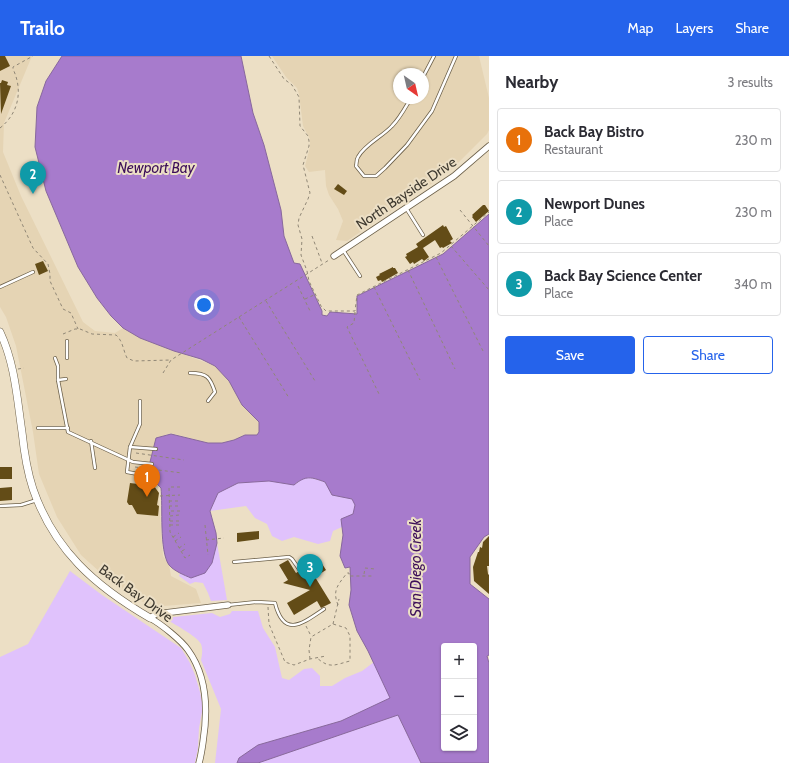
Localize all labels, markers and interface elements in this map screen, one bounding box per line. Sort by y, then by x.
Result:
text: Trailo [20,17,65,40]
text: Map [628,19,653,37]
text: Layers [675,19,713,37]
text: Share [735,19,769,37]
north arrow [393,68,429,104]
text: Nearby [505,72,558,92]
text: 3 results [727,74,773,90]
text: Back Bay Bistro [544,123,644,141]
text: 1 [517,132,521,148]
text: 230 m [735,132,772,148]
text: Restaurant [544,141,603,157]
street label: North Bayside Drive [352,153,460,233]
water label: Newport Bay [117,159,196,177]
pin: 2 [20,161,46,194]
text: Newport Dunes [544,195,645,213]
text: 2 [516,204,522,220]
text: 230 m [735,204,772,220]
text: Place [544,213,573,229]
text: Back Bay Science Center [544,267,702,285]
text: 3 [515,276,523,292]
text: 340 m [734,276,772,292]
text: Place [544,285,573,301]
your location [194,295,214,315]
button: Save [505,336,635,374]
button: Share [643,336,773,374]
pin: 1 [134,464,160,497]
water label: San Diego Creek [407,519,425,617]
pin: 3 [297,554,323,587]
street label: Back Bay Drive [95,560,177,626]
map controls [441,643,477,751]
button: + [441,643,477,679]
button: − [441,679,477,715]
button: layers [441,715,477,751]

